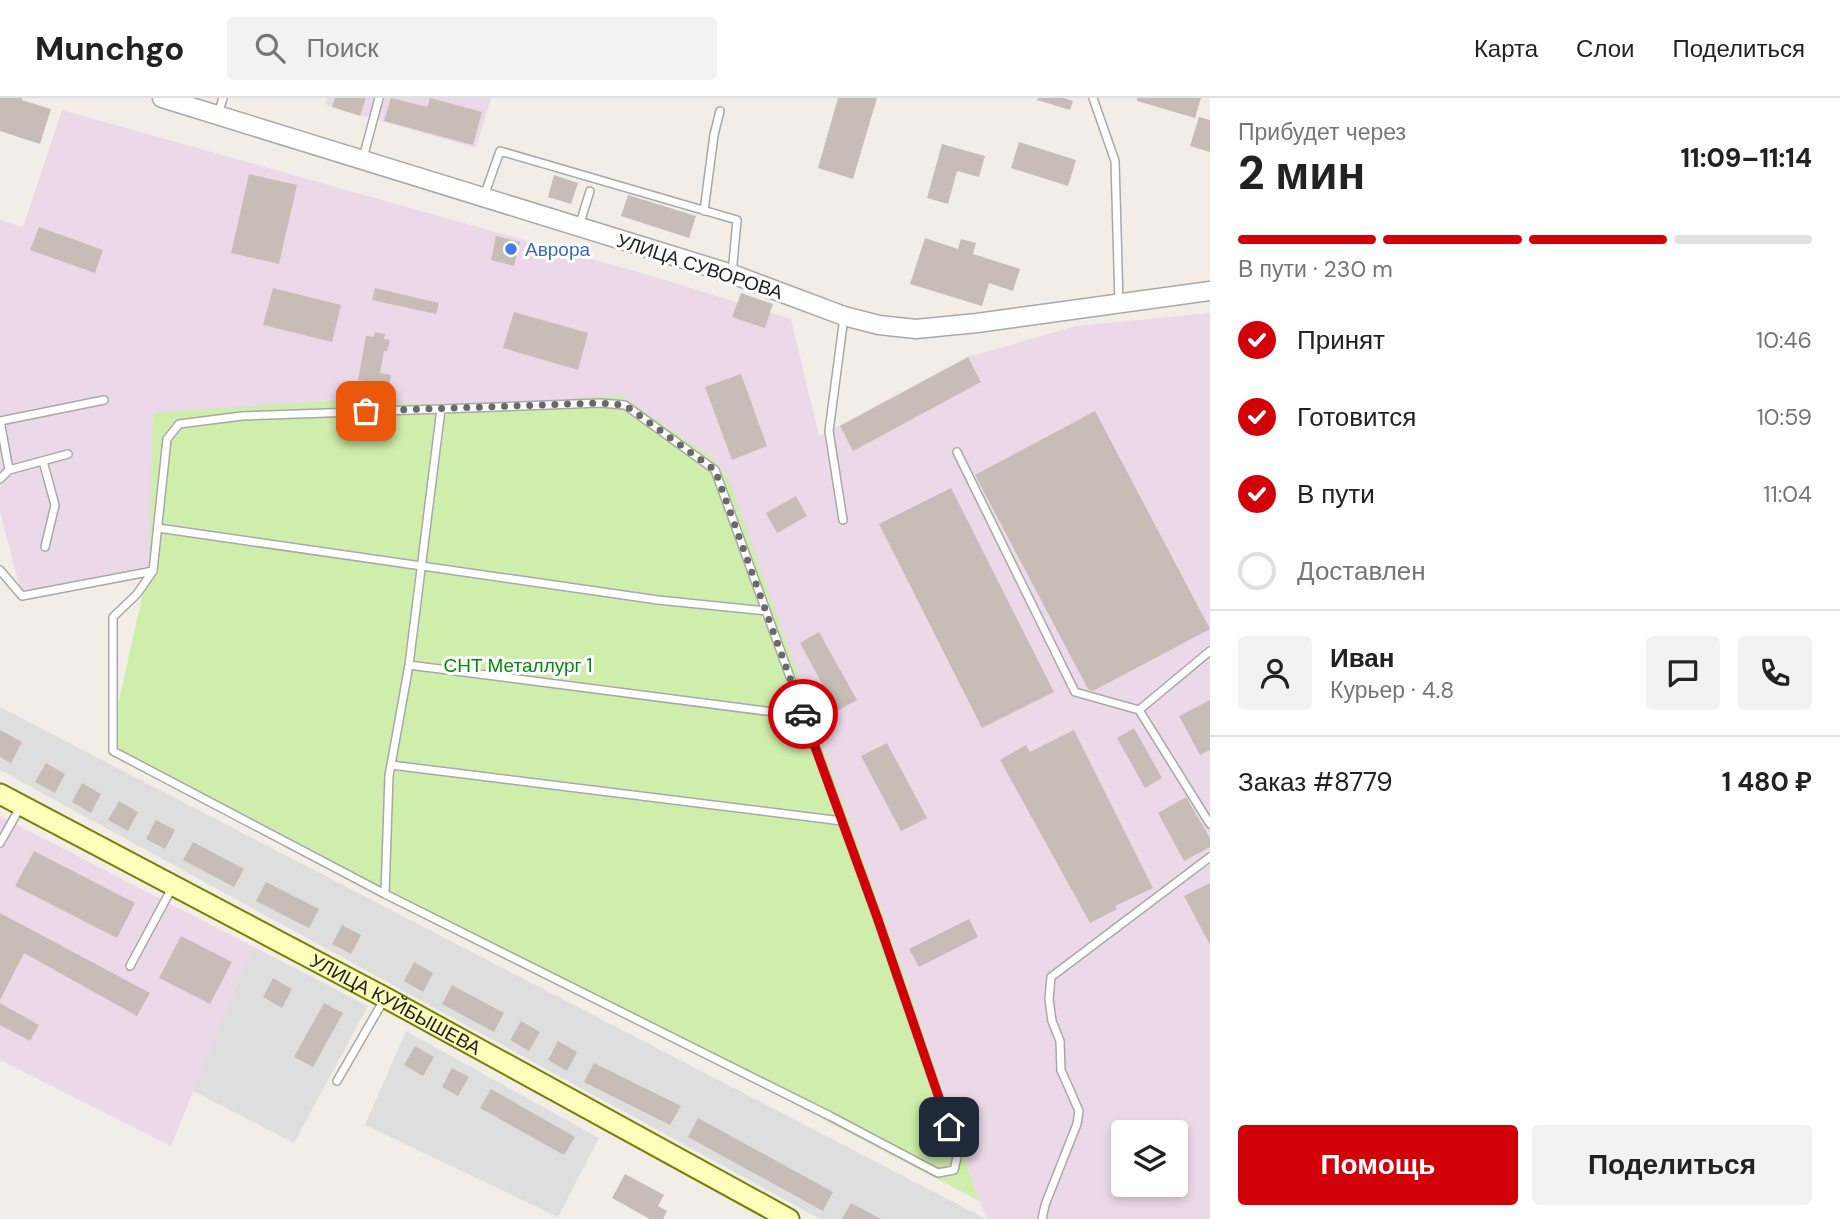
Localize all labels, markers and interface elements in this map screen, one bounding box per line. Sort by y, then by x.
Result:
search box [227,17,717,80]
text: Munchgo [35,27,185,70]
icon: search [251,29,289,67]
text: Поиск [307,31,379,65]
text: Карта [1474,33,1538,64]
text: Слои [1576,33,1634,64]
text: Поделиться [1672,33,1805,64]
text: Прибудет через [1238,117,1406,147]
text: 11:09–11:14 [1680,141,1812,175]
text: 2 мин [1238,143,1365,203]
street label: УЛИЦА СУВОРОВА [614,228,786,305]
place label: Аврора [525,237,590,262]
marker: Аврора [503,241,519,257]
text: В пути · 230 m [1238,254,1393,284]
icon: check [1238,321,1276,359]
text: Принят [1297,323,1385,357]
text: 10:46 [1756,325,1812,355]
pin [336,381,396,441]
icon: bag [347,392,385,430]
icon: check [1238,398,1276,436]
text: Готовится [1297,400,1416,434]
text: 10:59 [1757,402,1812,432]
icon: check [1238,475,1276,513]
text: В пути [1297,477,1375,511]
text: 11:04 [1763,479,1812,509]
text: Доставлен [1297,554,1426,588]
button: person [1238,636,1312,710]
button: chat [1646,636,1720,710]
button: phone [1738,636,1812,710]
text: Иван [1330,641,1395,675]
park label: СНТ Металлург 1 [443,653,593,678]
text: Курьер · 4.8 [1330,675,1454,705]
courier [768,679,838,749]
icon: car [784,695,822,733]
text: Заказ #8779 [1238,765,1393,799]
text: 1 480 ₽ [1722,765,1812,799]
street label: УЛИЦА КУЙБЫШЕВА [306,948,486,1061]
pin [919,1097,979,1157]
icon: home [930,1108,968,1146]
map controls [1111,1120,1188,1197]
button: layers [1111,1120,1188,1197]
button: Помощь [1238,1125,1518,1205]
button: Поделиться [1532,1125,1812,1205]

